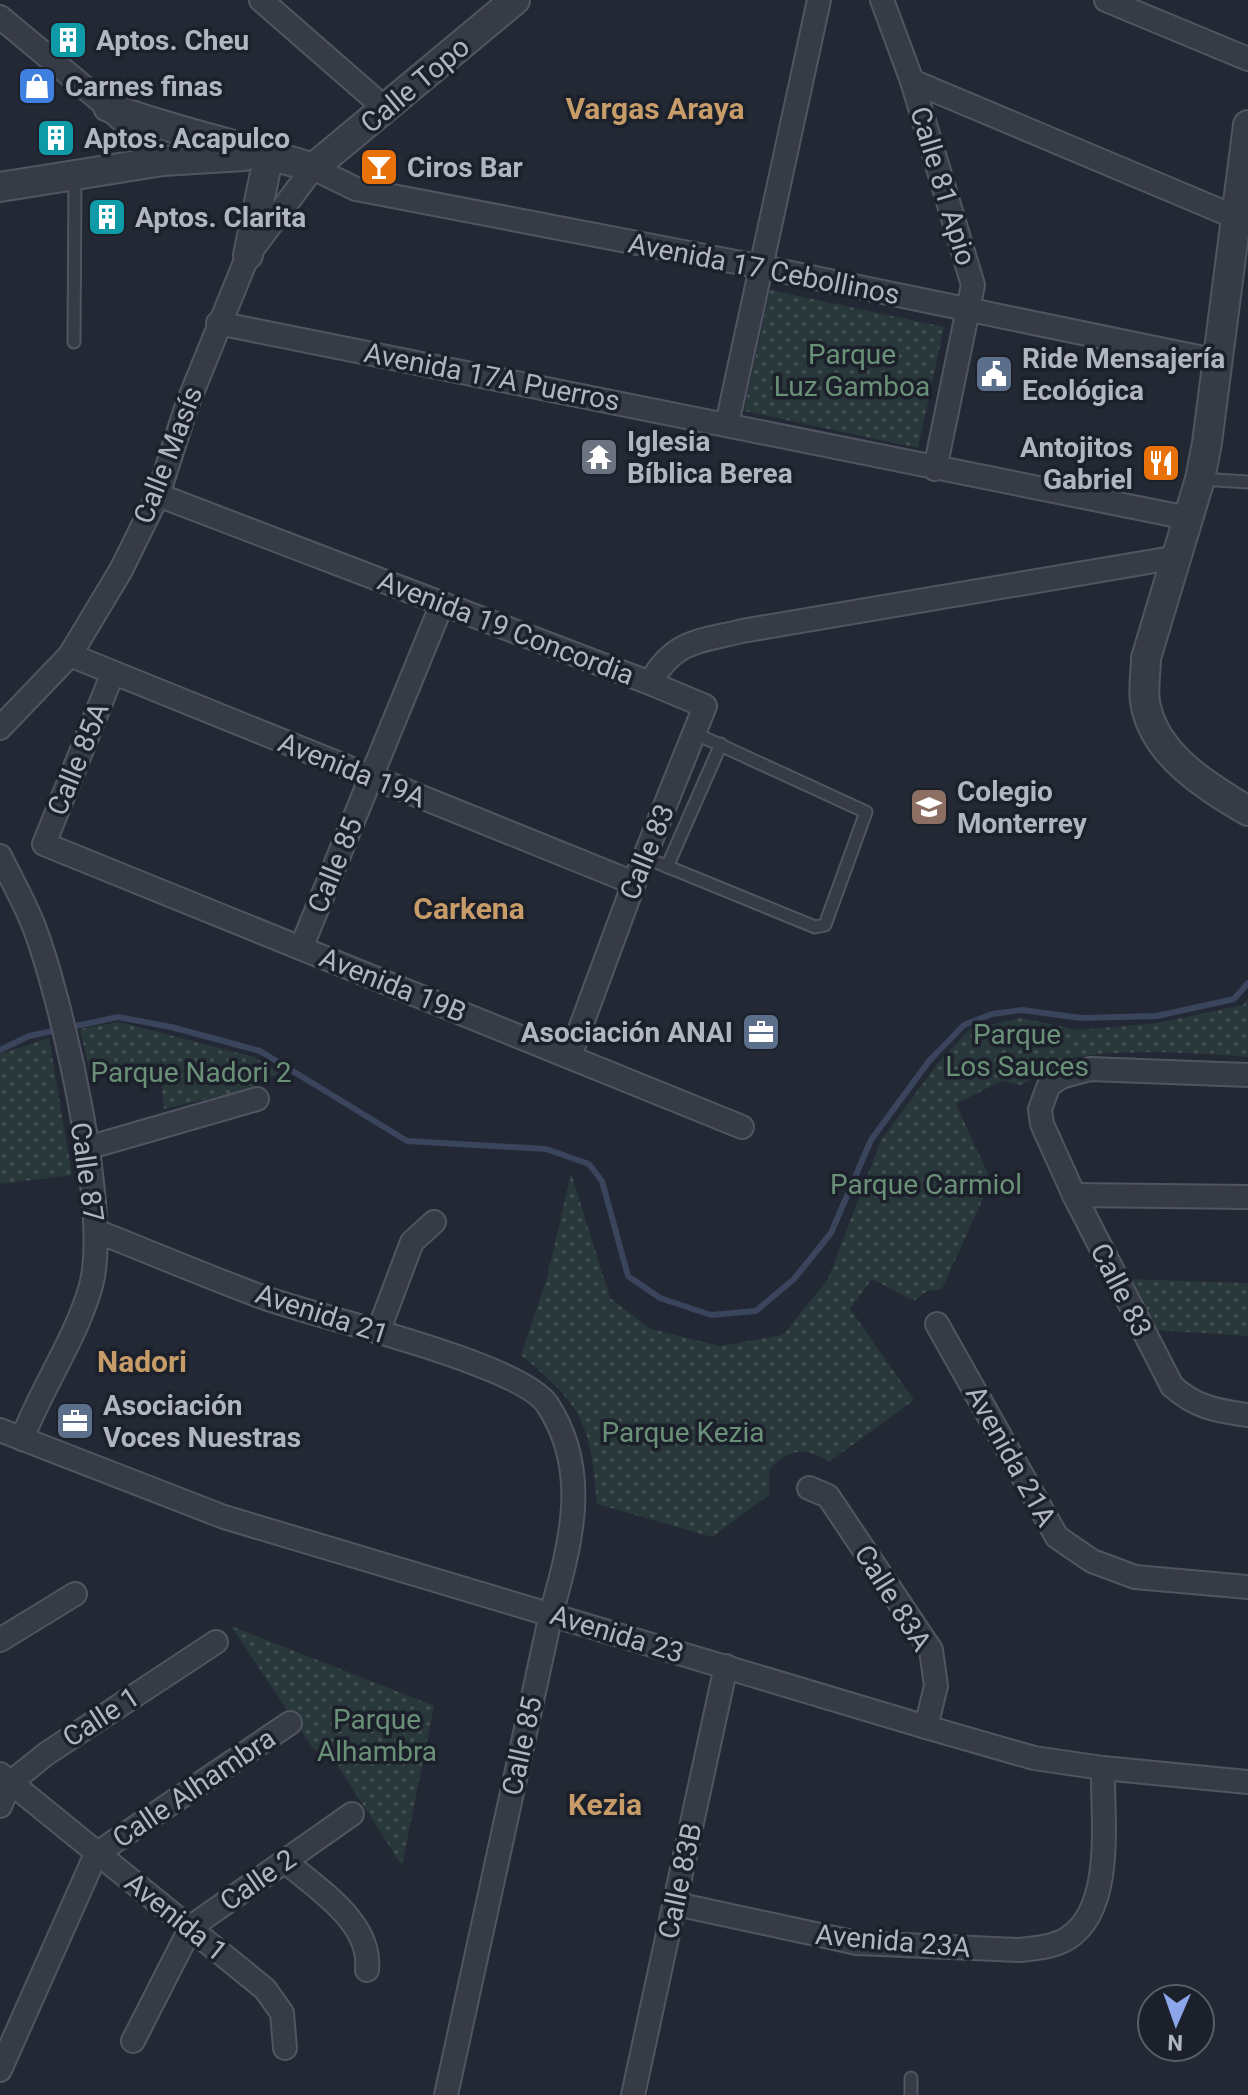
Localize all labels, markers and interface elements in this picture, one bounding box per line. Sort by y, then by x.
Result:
building icon: Aptos. Cheu [47,19,89,61]
place label: Aptos. Cheu [96,24,249,57]
street label: Calle Topo [354,30,476,140]
shop icon: Carnes finas [16,65,58,107]
place label: Carnes finas [65,70,223,103]
district label: Vargas Araya [565,91,745,126]
street label: Calle 81 Apio [903,103,983,269]
building icon: Aptos. Acapulco [35,117,77,159]
place label: Aptos. Acapulco [84,122,290,155]
bar icon: Ciros Bar [358,146,400,188]
place label: Ciros Bar [407,151,523,184]
building icon: Aptos. Clarita [86,196,128,238]
place label: Aptos. Clarita [135,201,306,234]
street label: Avenida 17 Cebollinos [626,227,902,311]
street label: Avenida 17A Puerros [361,336,623,418]
park label: Parque Luz Gamboa [774,338,930,403]
place label: Ride Mensajería Ecológica [1022,342,1225,407]
public building icon: Ride Mensajería Ecológica [973,353,1015,395]
street label: Calle Masís [127,382,209,528]
place label: Iglesia Bíblica Berea [627,425,793,490]
place label: Antojitos Gabriel [1020,431,1133,496]
temple icon: Iglesia Bíblica Berea [578,436,620,478]
restaurant icon: Antojitos Gabriel [1140,442,1182,484]
street label: Avenida 19 Concordia [373,564,639,692]
street label: Calle 85A [40,698,116,820]
street label: Avenida 19A [274,726,430,814]
place label: Colegio Monterrey [957,775,1088,840]
school or university icon: Colegio Monterrey [908,786,950,828]
street label: Calle 83 [613,799,681,905]
street label: Calle 85 [301,812,369,918]
district label: Carkena [413,891,525,926]
street label: Avenida 19B [315,941,471,1029]
office icon: Asociación ANAI [740,1011,782,1053]
place label: Asociación ANAI [521,1016,733,1049]
park label: Parque Los Sauces [945,1018,1089,1083]
park label: Parque Nadori 2 [90,1056,292,1089]
street label: Calle 87 [64,1120,110,1224]
park label: Parque Carmiol [830,1168,1022,1201]
street label: Calle 83 [1084,1238,1158,1342]
street label: Avenida 21 [252,1277,392,1351]
district label: Nadori [97,1344,187,1379]
street label: Avenida 21A [959,1380,1063,1532]
place label: Asociación Voces Nuestras [103,1389,301,1454]
office icon: Asociación Voces Nuestras [54,1400,96,1442]
park label: Parque Kezia [601,1416,765,1449]
street label: Calle 83A [848,1539,938,1657]
street label: Avenida 23 [546,1598,688,1670]
street label: Calle 1 [57,1680,145,1754]
street label: Calle 85 [495,1693,549,1799]
park label: Parque Alhambra [317,1703,437,1768]
street label: Calle Alhambra [106,1721,282,1855]
district label: Kezia [568,1787,642,1822]
street label: Calle 83B [652,1820,708,1942]
street label: Calle 2 [214,1842,302,1918]
street label: Avenida 1 [118,1866,234,1968]
street label: Avenida 23A [814,1918,972,1964]
north arrow [1136,1983,1216,2063]
text: N [1167,2030,1184,2055]

